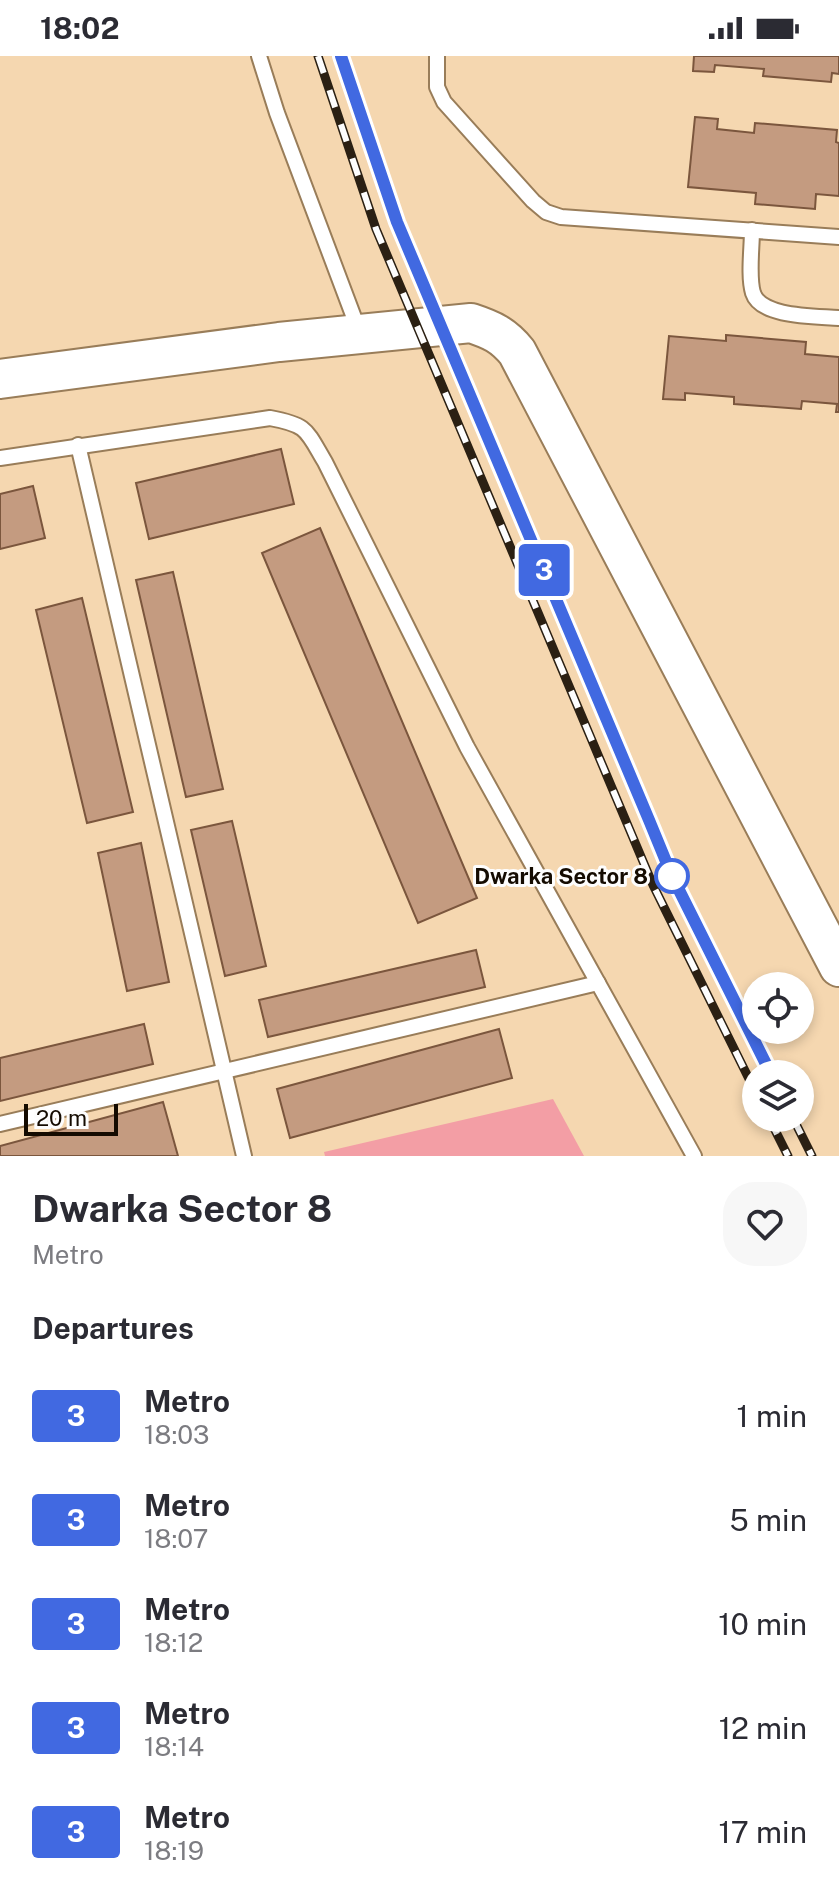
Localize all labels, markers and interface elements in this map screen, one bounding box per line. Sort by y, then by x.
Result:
text: 18:02 [40,10,119,46]
line badge: 3 [518,544,570,596]
text: 3 [535,553,553,586]
marker: Dwarka Sector 8 [655,859,689,893]
place label: Dwarka Sector 8 [474,863,648,889]
map controls [742,972,814,1132]
button: locate [742,972,814,1044]
button: layers [742,1060,814,1132]
scale bar [24,1100,118,1136]
text: 20 m [36,1105,87,1131]
button: heart [723,1182,807,1266]
text: Dwarka Sector 8 [32,1186,332,1231]
text: Metro [32,1239,104,1270]
text: Departures [32,1310,194,1346]
text: Metro [144,1383,230,1419]
text: 1 min [737,1398,807,1434]
text: 3 [67,1399,85,1432]
text: 18:03 [144,1419,209,1450]
text: Metro [144,1487,230,1523]
text: 5 min [730,1502,807,1538]
text: 3 [67,1503,85,1536]
text: 18:07 [144,1523,208,1554]
text: Metro [144,1591,230,1627]
text: 10 min [718,1606,807,1642]
text: 3 [67,1607,85,1640]
text: 18:12 [144,1627,203,1658]
text: Metro [144,1695,230,1731]
text: 12 min [719,1710,807,1746]
text: 3 [67,1711,85,1744]
text: 18:14 [144,1731,204,1762]
text: Metro [144,1799,230,1835]
text: 17 min [719,1814,807,1850]
text: 3 [67,1815,85,1848]
text: 18:19 [144,1835,204,1866]

